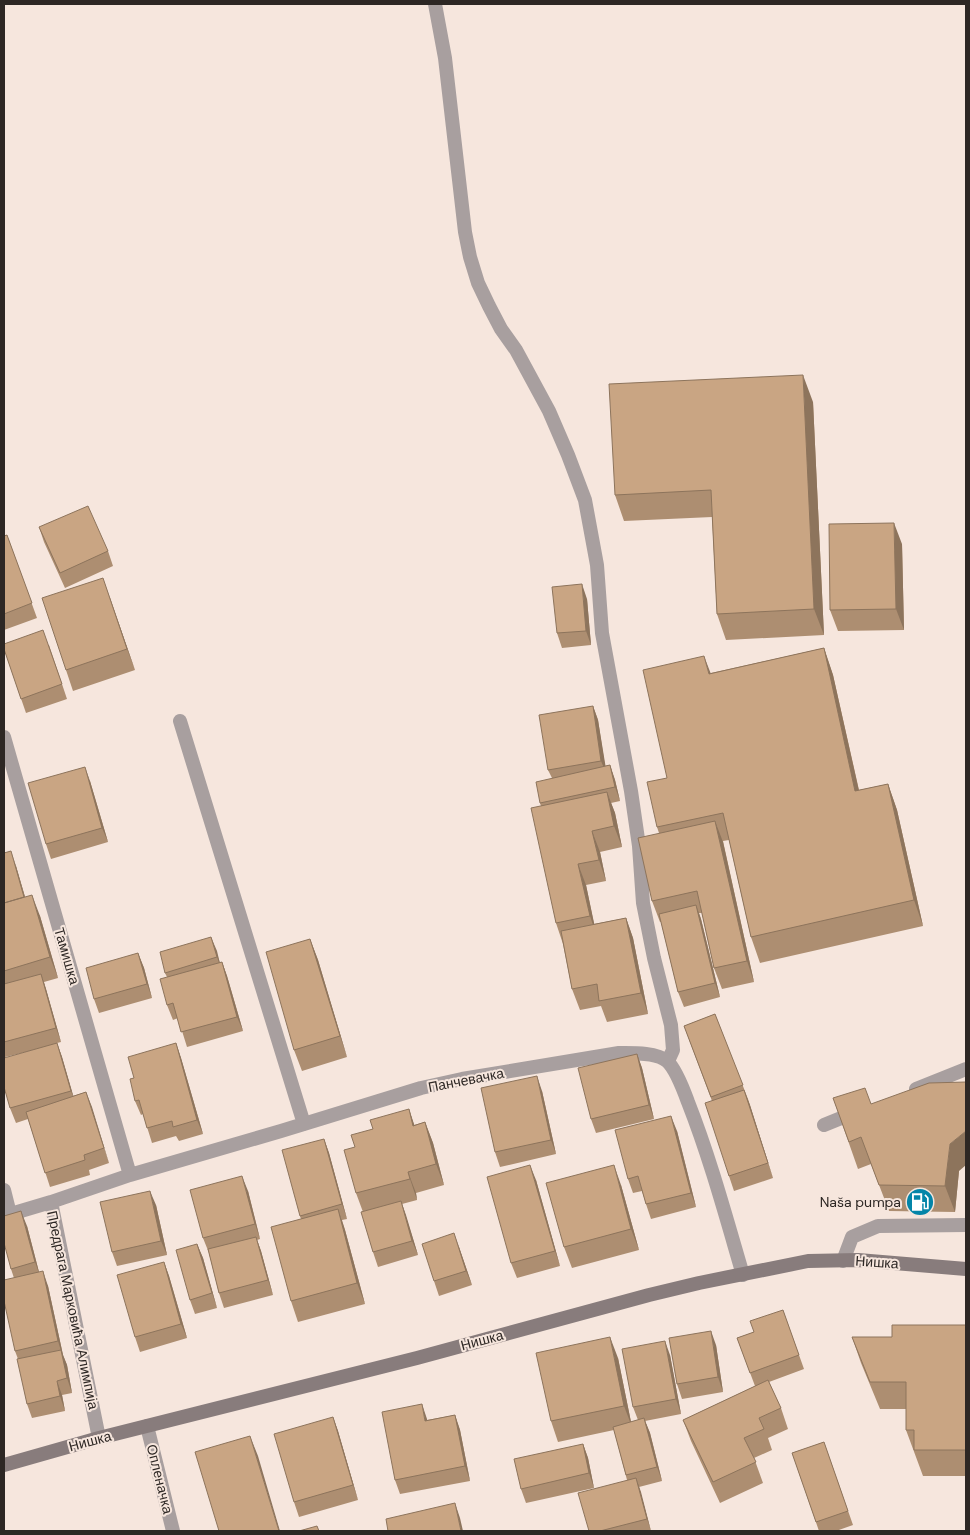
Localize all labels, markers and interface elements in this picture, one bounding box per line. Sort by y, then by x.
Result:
street label: Тамишка [50,925,84,987]
street label: Панчевачка [427,1064,506,1096]
fuel station icon: Naša pumpa [905,1187,935,1217]
place label: Naša pumpa [820,1193,901,1211]
street label: Предрага Марковића Алимпија [43,1209,103,1411]
street label: Нишка [855,1252,899,1273]
street label: Нишка [459,1326,505,1354]
street label: Нишка [67,1427,113,1455]
street label: Опленачка [143,1442,177,1516]

